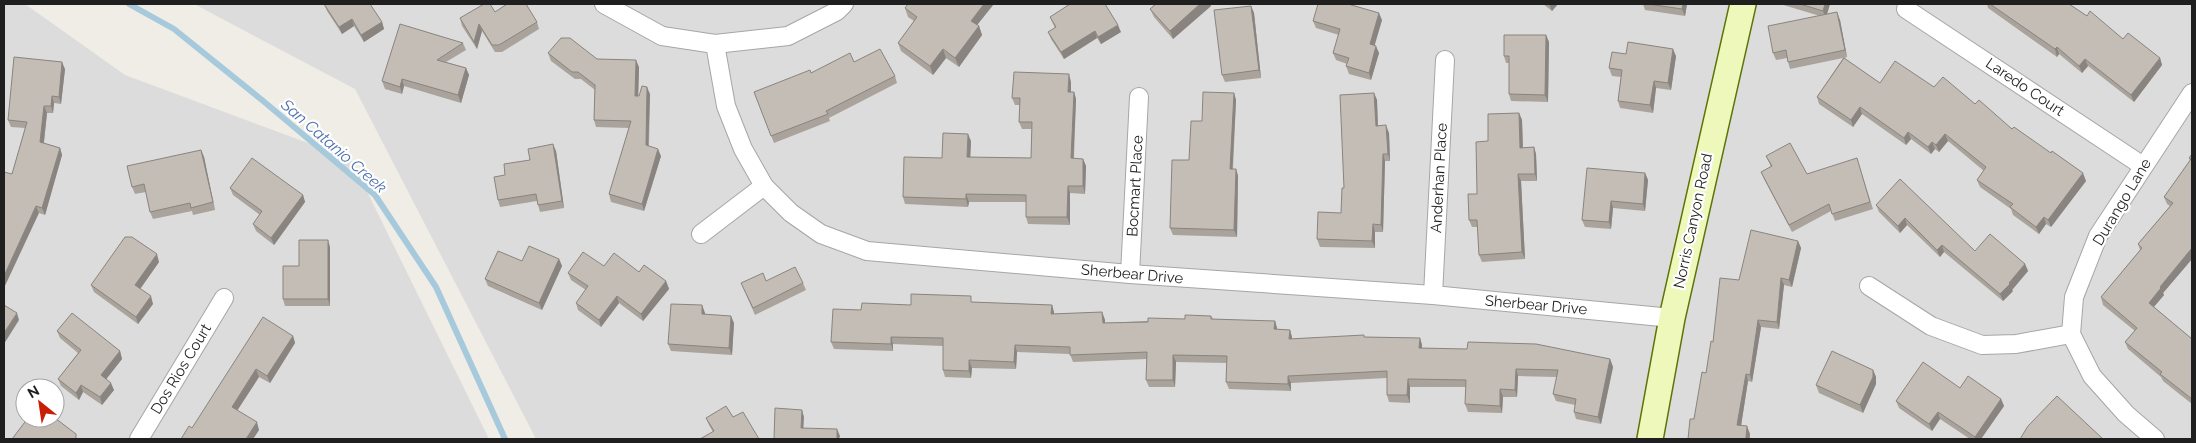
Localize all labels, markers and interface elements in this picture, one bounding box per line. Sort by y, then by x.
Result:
street label: Laredo Court [1982,54,2068,120]
water label: San Catanio Creek [277,94,391,197]
street label: Anderhan Place [1427,122,1451,234]
street label: Bocmart Place [1123,135,1147,237]
street label: Norris Canyon Road [1670,152,1716,290]
street label: Durango Lane [2089,155,2155,249]
street label: Sherbear Drive [1080,261,1184,287]
street label: Sherbear Drive [1484,292,1588,318]
street label: Dos Rios Court [147,321,215,417]
north arrow [15,378,65,428]
text: N [25,382,42,401]

